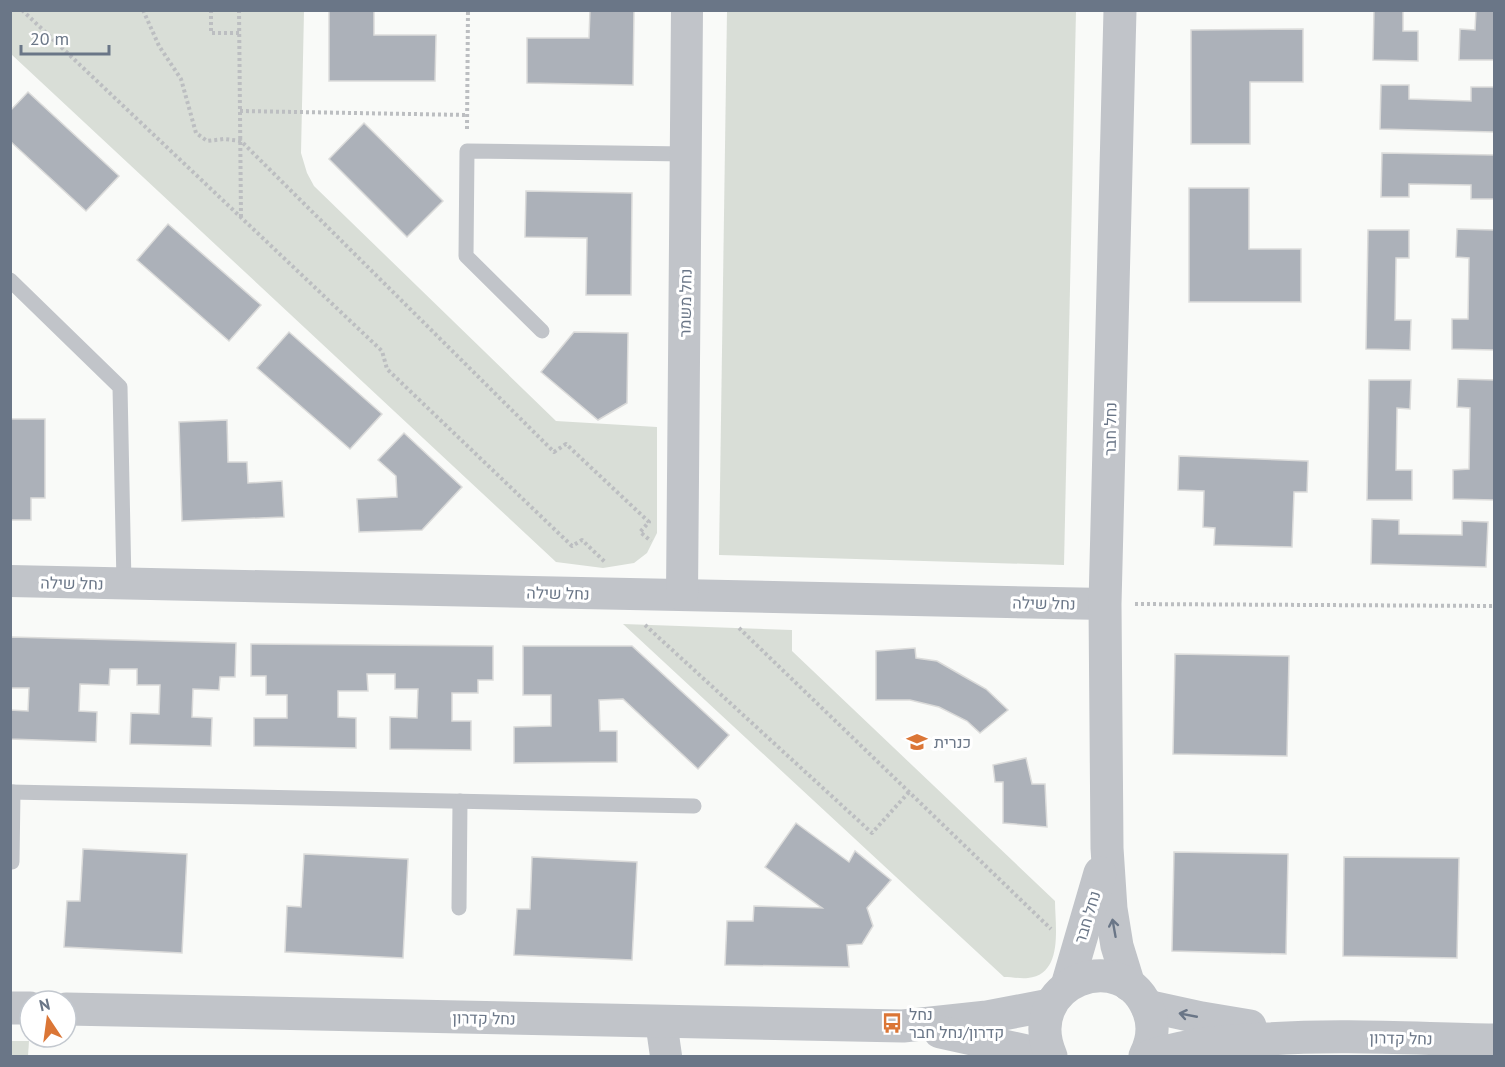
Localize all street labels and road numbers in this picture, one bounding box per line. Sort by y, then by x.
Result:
street label: נחל משמר [674,268,696,338]
street label: נחל חבר [1100,402,1120,456]
street label: נחל שילה [40,572,104,594]
street label: נחל שילה [526,582,590,604]
street label: נחל שילה [1012,592,1076,614]
street label: נחל חבר [1070,888,1104,946]
street label: נחל קדרון [452,1007,516,1029]
street label: נחל קדרון [1369,1027,1433,1049]

